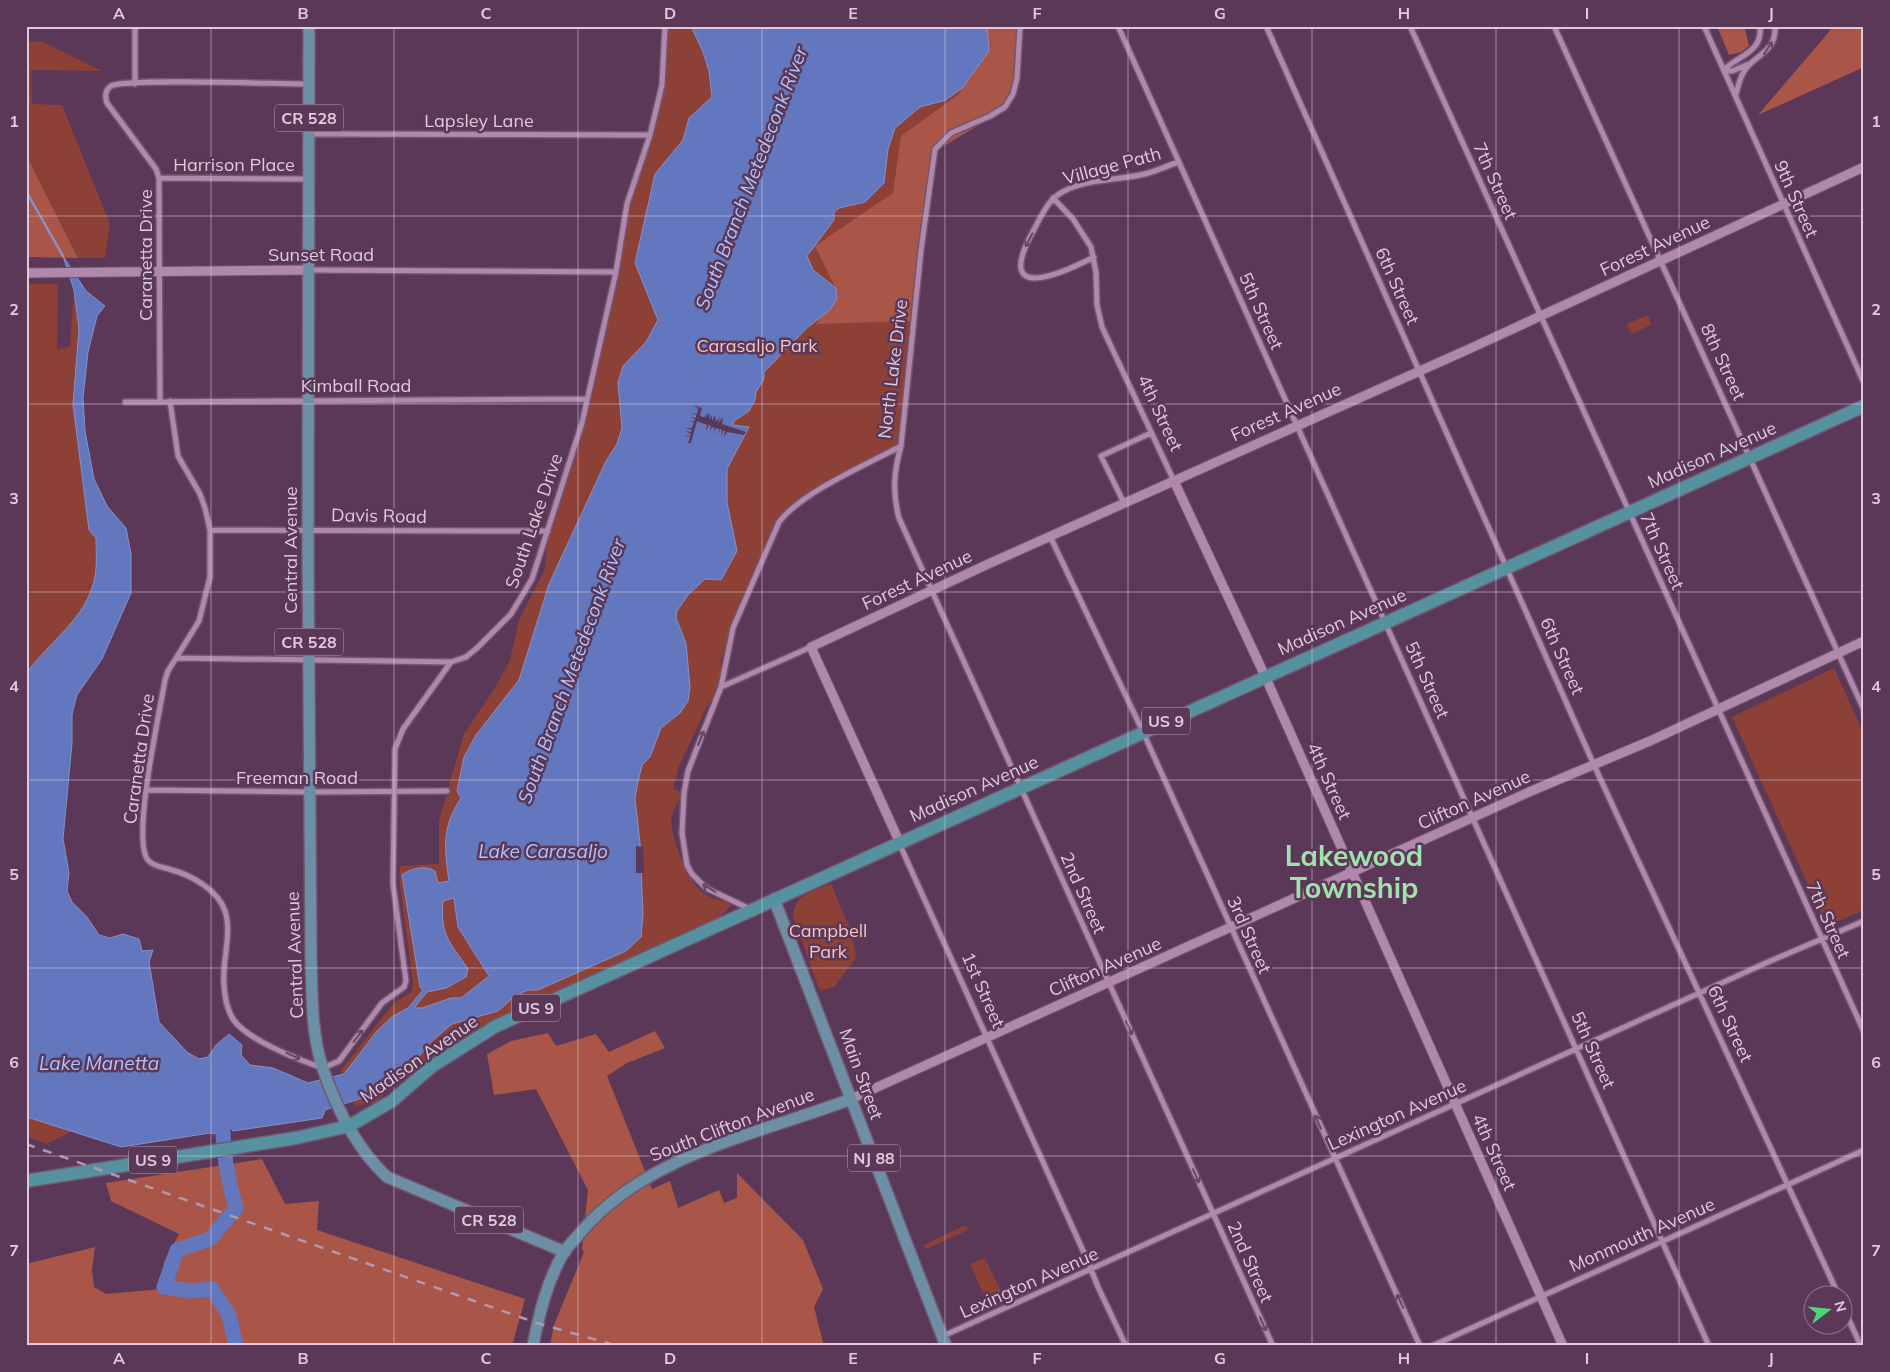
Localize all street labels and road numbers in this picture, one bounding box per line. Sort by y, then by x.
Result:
road number: CR 528 [275,105,343,132]
street label: Lapsley Lane [424,109,534,132]
street label: 7th Street [1468,139,1523,223]
street label: Village Path [1060,141,1163,190]
street label: Harrison Place [173,153,295,176]
street label: 9th Street [1769,157,1824,241]
street label: Caranetta Drive [134,189,157,321]
street label: Forest Avenue [1596,210,1713,281]
street label: Sunset Road [268,243,374,266]
street label: 6th Street [1370,244,1425,328]
street label: 5th Street [1234,269,1289,353]
street label: North Lake Drive [873,298,912,440]
street label: 8th Street [1696,320,1751,404]
street label: 4th Street [1133,371,1188,455]
street label: Kimball Road [301,374,411,397]
street label: Forest Avenue [1227,377,1345,446]
street label: Madison Avenue [1644,416,1780,493]
street label: South Lake Drive [500,450,567,591]
street label: Central Avenue [279,486,302,614]
street label: Davis Road [331,503,427,528]
street label: 7th Street [1635,509,1690,593]
street label: Forest Avenue [858,544,975,615]
street label: Madison Avenue [1274,583,1410,660]
street label: 6th Street [1535,614,1590,698]
road number: CR 528 [275,628,343,656]
street label: 5th Street [1400,638,1455,722]
street label: Caranetta Drive [118,692,159,826]
road number: US 9 [1142,708,1190,734]
street label: 4th Street [1302,739,1357,823]
street label: Madison Avenue [906,750,1042,827]
street label: Clifton Avenue [1414,764,1534,835]
street label: Freeman Road [236,766,358,789]
street label: 2nd Street [1055,849,1112,937]
street label: 7th Street [1801,878,1856,962]
street label: Central Avenue [281,891,308,1019]
street label: 3rd Street [1222,892,1277,977]
street label: Clifton Avenue [1045,931,1165,1002]
street label: 1st Street [957,948,1010,1031]
street label: 6th Street [1703,982,1758,1066]
road number: US 9 [512,994,560,1021]
street label: 5th Street [1566,1008,1621,1092]
street label: Madison Avenue [355,1009,482,1108]
street label: Main Street [834,1025,889,1123]
street label: Lexington Avenue [1324,1074,1470,1155]
street label: South Clifton Avenue [646,1083,817,1167]
street label: 4th Street [1467,1110,1522,1194]
road number: NJ 88 [848,1144,900,1172]
road number: US 9 [129,1146,177,1174]
street label: Monmouth Avenue [1565,1192,1718,1277]
road number: CR 528 [455,1206,523,1234]
street label: 2nd Street [1222,1218,1279,1306]
street label: Lexington Avenue [956,1242,1102,1323]

